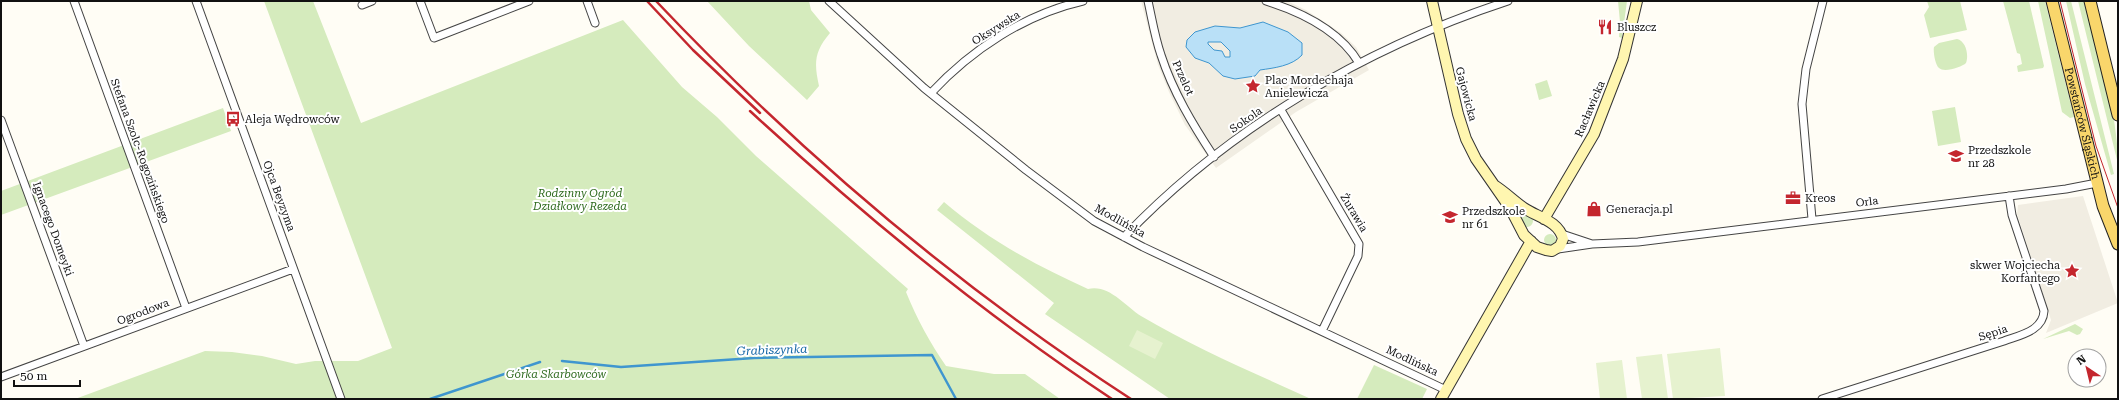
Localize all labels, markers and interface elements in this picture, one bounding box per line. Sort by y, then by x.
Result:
street label: Oksywska [970,8,1023,48]
restaurant icon: Bluszcz [1596,18,1614,36]
place label: Bluszcz [1617,21,1656,34]
street label: Przelot [1170,58,1196,98]
street label: Gajowicka [1452,65,1480,123]
street label: Powstańców Śląskich [2062,66,2103,180]
place label: Plac Mordechaja Anielewicza [1265,74,1353,100]
street label: Stefana Szolc-Rogozińskiego [108,77,172,225]
place icon: Plac Mordechaja Anielewicza [1244,77,1262,95]
street label: Racławicka [1572,79,1608,139]
street label: Sokola [1227,104,1265,136]
bus stop icon: Aleja Wędrowców [224,110,242,128]
place label: Aleja Wędrowców [245,113,341,126]
place label: Przedszkole nr 28 [1968,144,2031,170]
school or university icon: Przedszkole nr 28 [1947,147,1965,165]
street label: Ojca Beyzyma [260,159,298,233]
street label: Ignacego Domeyki [30,180,76,278]
park label: Rodzinny Ogród Działkowy Rezeda [532,187,627,213]
office icon: Kreos [1784,189,1802,207]
street label: Żurawia [1337,191,1371,235]
place label: Kreos [1805,192,1836,205]
street label: Orla [1855,194,1879,210]
shop icon: Generacja.pl [1585,200,1603,218]
street label: Modlińska [1092,202,1148,240]
place label: Generacja.pl [1606,203,1673,216]
place label: Przedszkole nr 61 [1462,205,1525,231]
school or university icon: Przedszkole nr 61 [1441,208,1459,226]
place label: skwer Wojciecha Korfantego [1970,259,2060,285]
place icon: skwer Wojciecha Korfantego [2063,262,2081,280]
street label: Ogrodowa [115,296,171,328]
street label: Sępia [1977,322,2009,344]
water label: Grabiszynka [736,342,808,358]
street label: Modlińska [1384,343,1440,379]
north arrow [2067,348,2107,388]
text: N [2074,352,2089,368]
scale bar [14,362,80,388]
park label: Górka Skarbowców [506,368,607,381]
text: 50 m [20,369,47,383]

